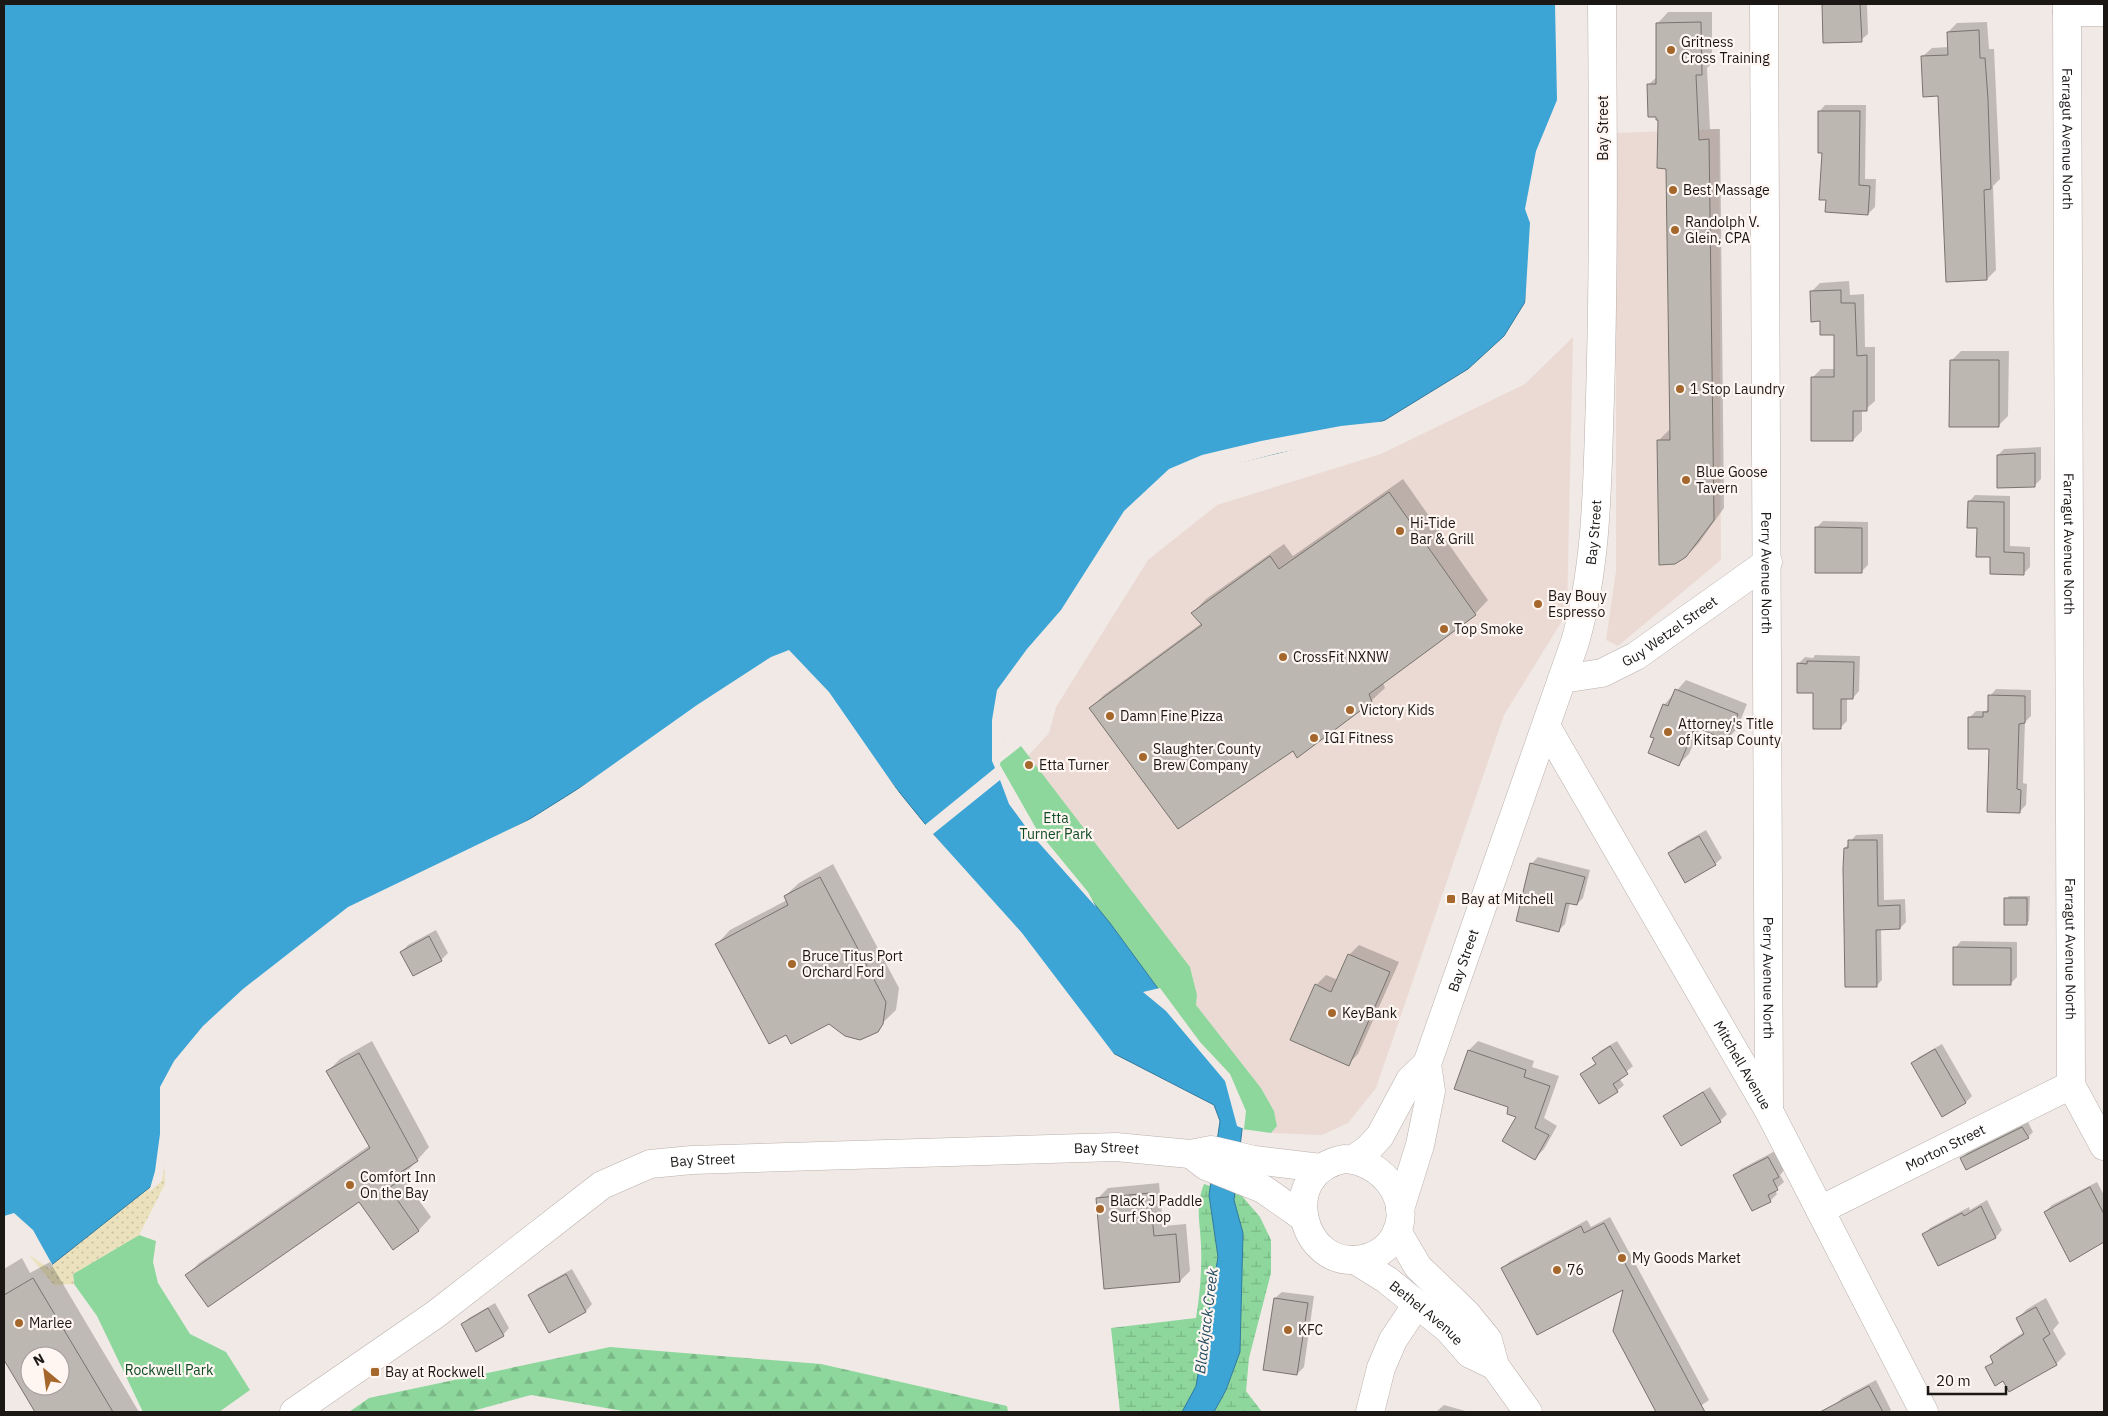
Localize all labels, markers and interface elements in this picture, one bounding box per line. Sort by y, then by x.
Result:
place label: Gritness Cross Training [1681,33,1770,67]
marker: Gritness Cross Training [1665,44,1677,56]
street label: Farragut Avenue North [2058,68,2077,210]
street label: Bay Street [1594,95,1612,161]
place label: Best Massage [1683,181,1770,199]
marker: Best Massage [1667,184,1679,196]
place label: Randolph V. Glein, CPA [1685,213,1760,247]
marker: Randolph V. Glein, CPA [1669,224,1681,236]
place label: 1 Stop Laundry [1690,380,1785,398]
marker: 1 Stop Laundry [1674,383,1686,395]
place label: Blue Goose Tavern [1696,463,1768,497]
street label: Farragut Avenue North [2060,473,2078,615]
marker: Blue Goose Tavern [1680,474,1692,486]
street label: Bay Street [1582,499,1605,566]
street label: Perry Avenue North [1757,512,1776,634]
place label: Hi-Tide Bar & Grill [1410,514,1474,548]
marker: Hi-Tide Bar & Grill [1394,525,1406,537]
place label: Bay Bouy Espresso [1548,587,1607,621]
street label: Guy Wetzel Street [1619,592,1721,671]
marker: Bay Bouy Espresso [1532,598,1544,610]
place label: Top Smoke [1454,620,1524,638]
marker: Top Smoke [1438,623,1450,635]
place label: CrossFit NXNW [1293,648,1389,666]
marker: CrossFit NXNW [1277,651,1289,663]
place label: Victory Kids [1360,701,1435,719]
marker: Victory Kids [1344,704,1356,716]
place label: Damn Fine Pizza [1120,707,1224,725]
marker: Damn Fine Pizza [1104,710,1116,722]
place label: Attorney's Title of Kitsap County [1678,715,1781,749]
marker: Attorney's Title of Kitsap County [1662,726,1674,738]
place label: IGI Fitness [1324,729,1394,747]
marker: IGI Fitness [1308,732,1320,744]
place label: Slaughter County Brew Company [1153,740,1261,774]
marker: Slaughter County Brew Company [1137,751,1149,763]
place label: Etta Turner [1039,756,1109,774]
marker: Etta Turner [1023,759,1035,771]
park label: Etta Turner Park [1020,809,1093,843]
street label: Farragut Avenue North [2061,878,2080,1020]
place label: Bay at Mitchell [1461,890,1554,908]
marker: Bay at Mitchell [1445,893,1457,905]
street label: Perry Avenue North [1759,917,1778,1039]
street label: Bay Street [1444,927,1483,994]
place label: Bruce Titus Port Orchard Ford [802,947,903,981]
marker: Bruce Titus Port Orchard Ford [786,958,798,970]
place label: KeyBank [1342,1004,1398,1022]
marker: KeyBank [1326,1007,1338,1019]
street label: Mitchell Avenue [1710,1017,1775,1113]
street label: Morton Street [1902,1120,1988,1175]
street label: Bay Street [1074,1138,1140,1158]
street label: Bay Street [669,1150,736,1171]
place label: Comfort Inn On the Bay [360,1168,436,1202]
marker: Comfort Inn On the Bay [344,1179,356,1191]
place label: Black J Paddle Surf Shop [1110,1192,1202,1226]
marker: Black J Paddle Surf Shop [1094,1203,1106,1215]
place label: My Goods Market [1632,1249,1741,1267]
marker: My Goods Market [1616,1252,1628,1264]
place label: 76 [1567,1261,1584,1279]
marker: 76 [1551,1264,1563,1276]
water label: Blackjack Creek [1190,1267,1222,1375]
street label: Bethel Avenue [1386,1277,1467,1349]
place label: Marlee [29,1314,72,1332]
marker: Marlee [13,1317,25,1329]
place label: KFC [1298,1321,1323,1339]
marker: KFC [1282,1324,1294,1336]
north arrow [20,1346,70,1396]
text: N [30,1349,47,1370]
park label: Rockwell Park [125,1361,214,1379]
place label: Bay at Rockwell [385,1363,485,1381]
scale bar [1928,1364,2006,1396]
marker: Bay at Rockwell [369,1366,381,1378]
text: 20 m [1936,1371,1971,1390]

